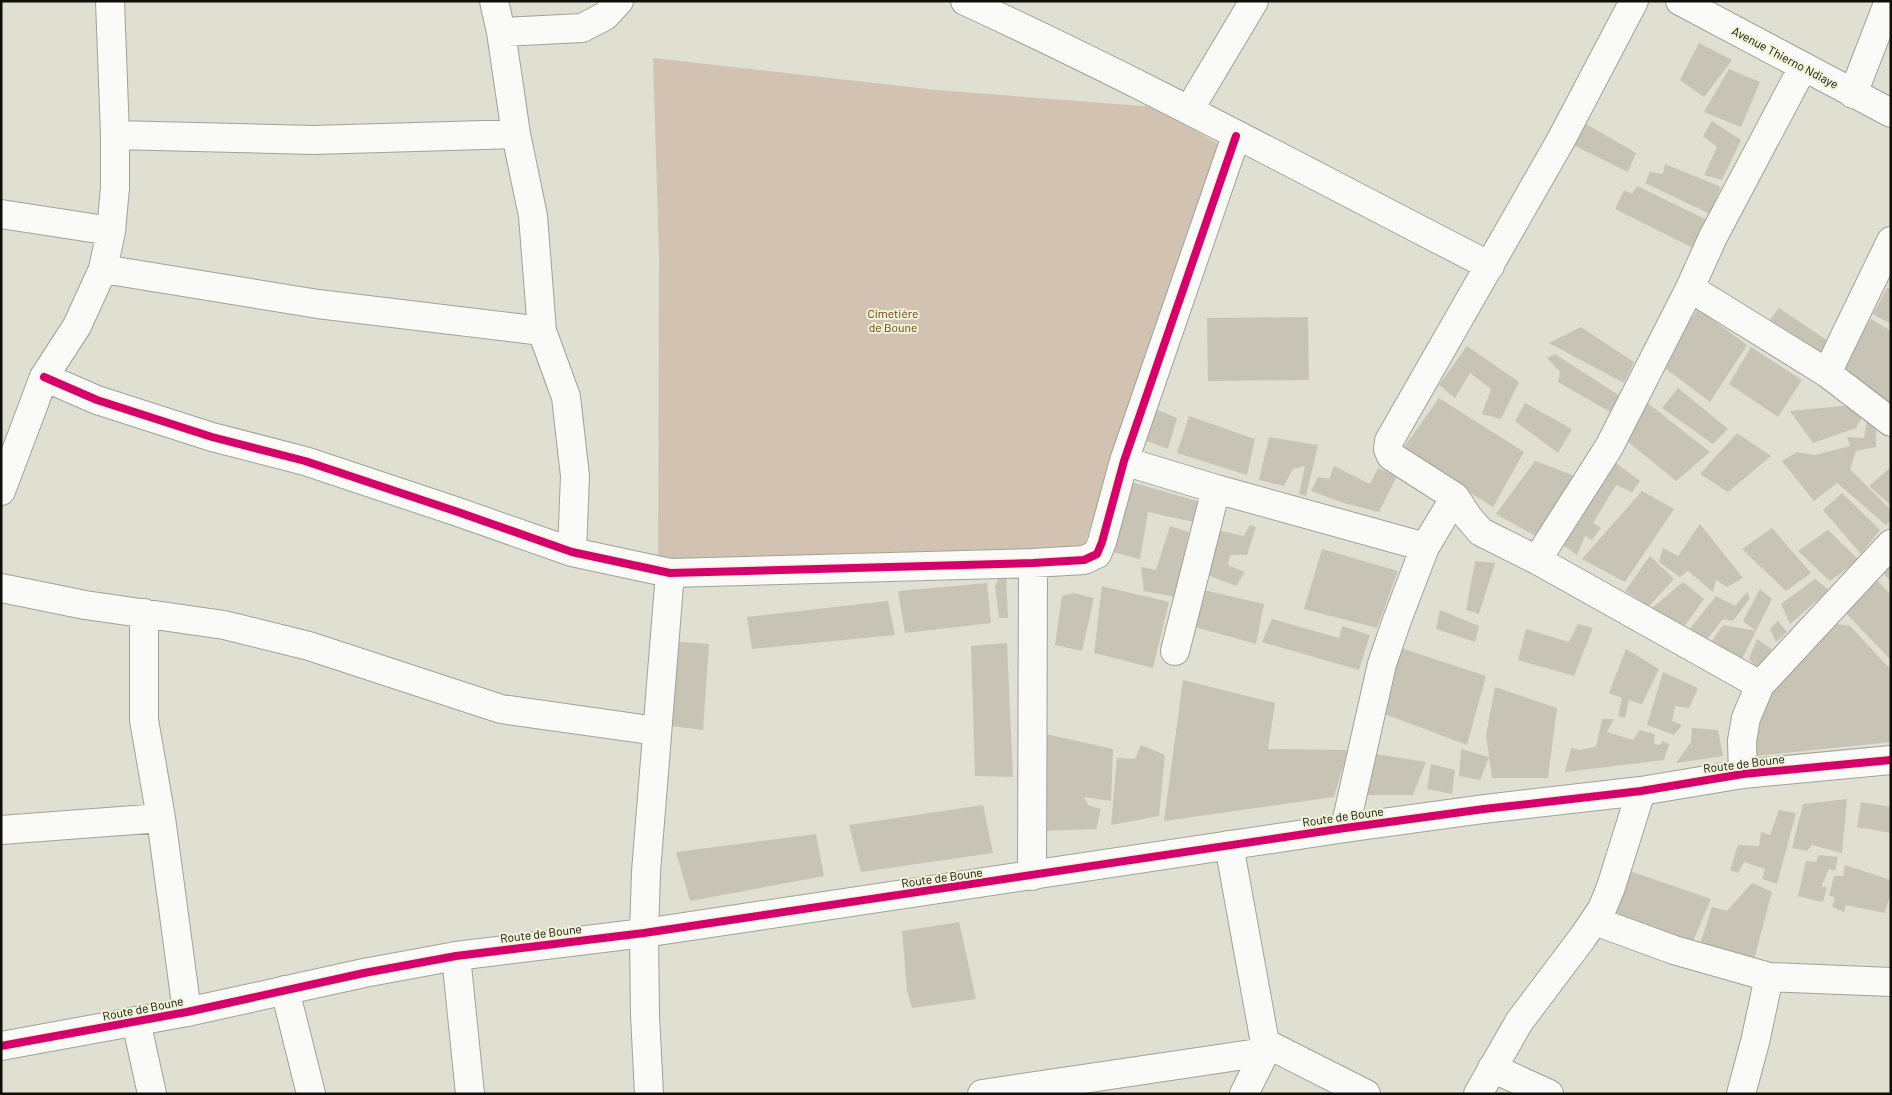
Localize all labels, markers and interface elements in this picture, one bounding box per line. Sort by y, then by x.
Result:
street label: Avenue Thierno Ndiaye [1730,23,1841,91]
park label: Cimetière de Boune [867,306,919,334]
street label: Route de Boune [1702,751,1785,775]
street label: Route de Boune [1301,803,1384,829]
street label: Route de Boune [900,864,983,890]
street label: Route de Boune [499,921,582,945]
street label: Route de Boune [101,993,184,1023]

